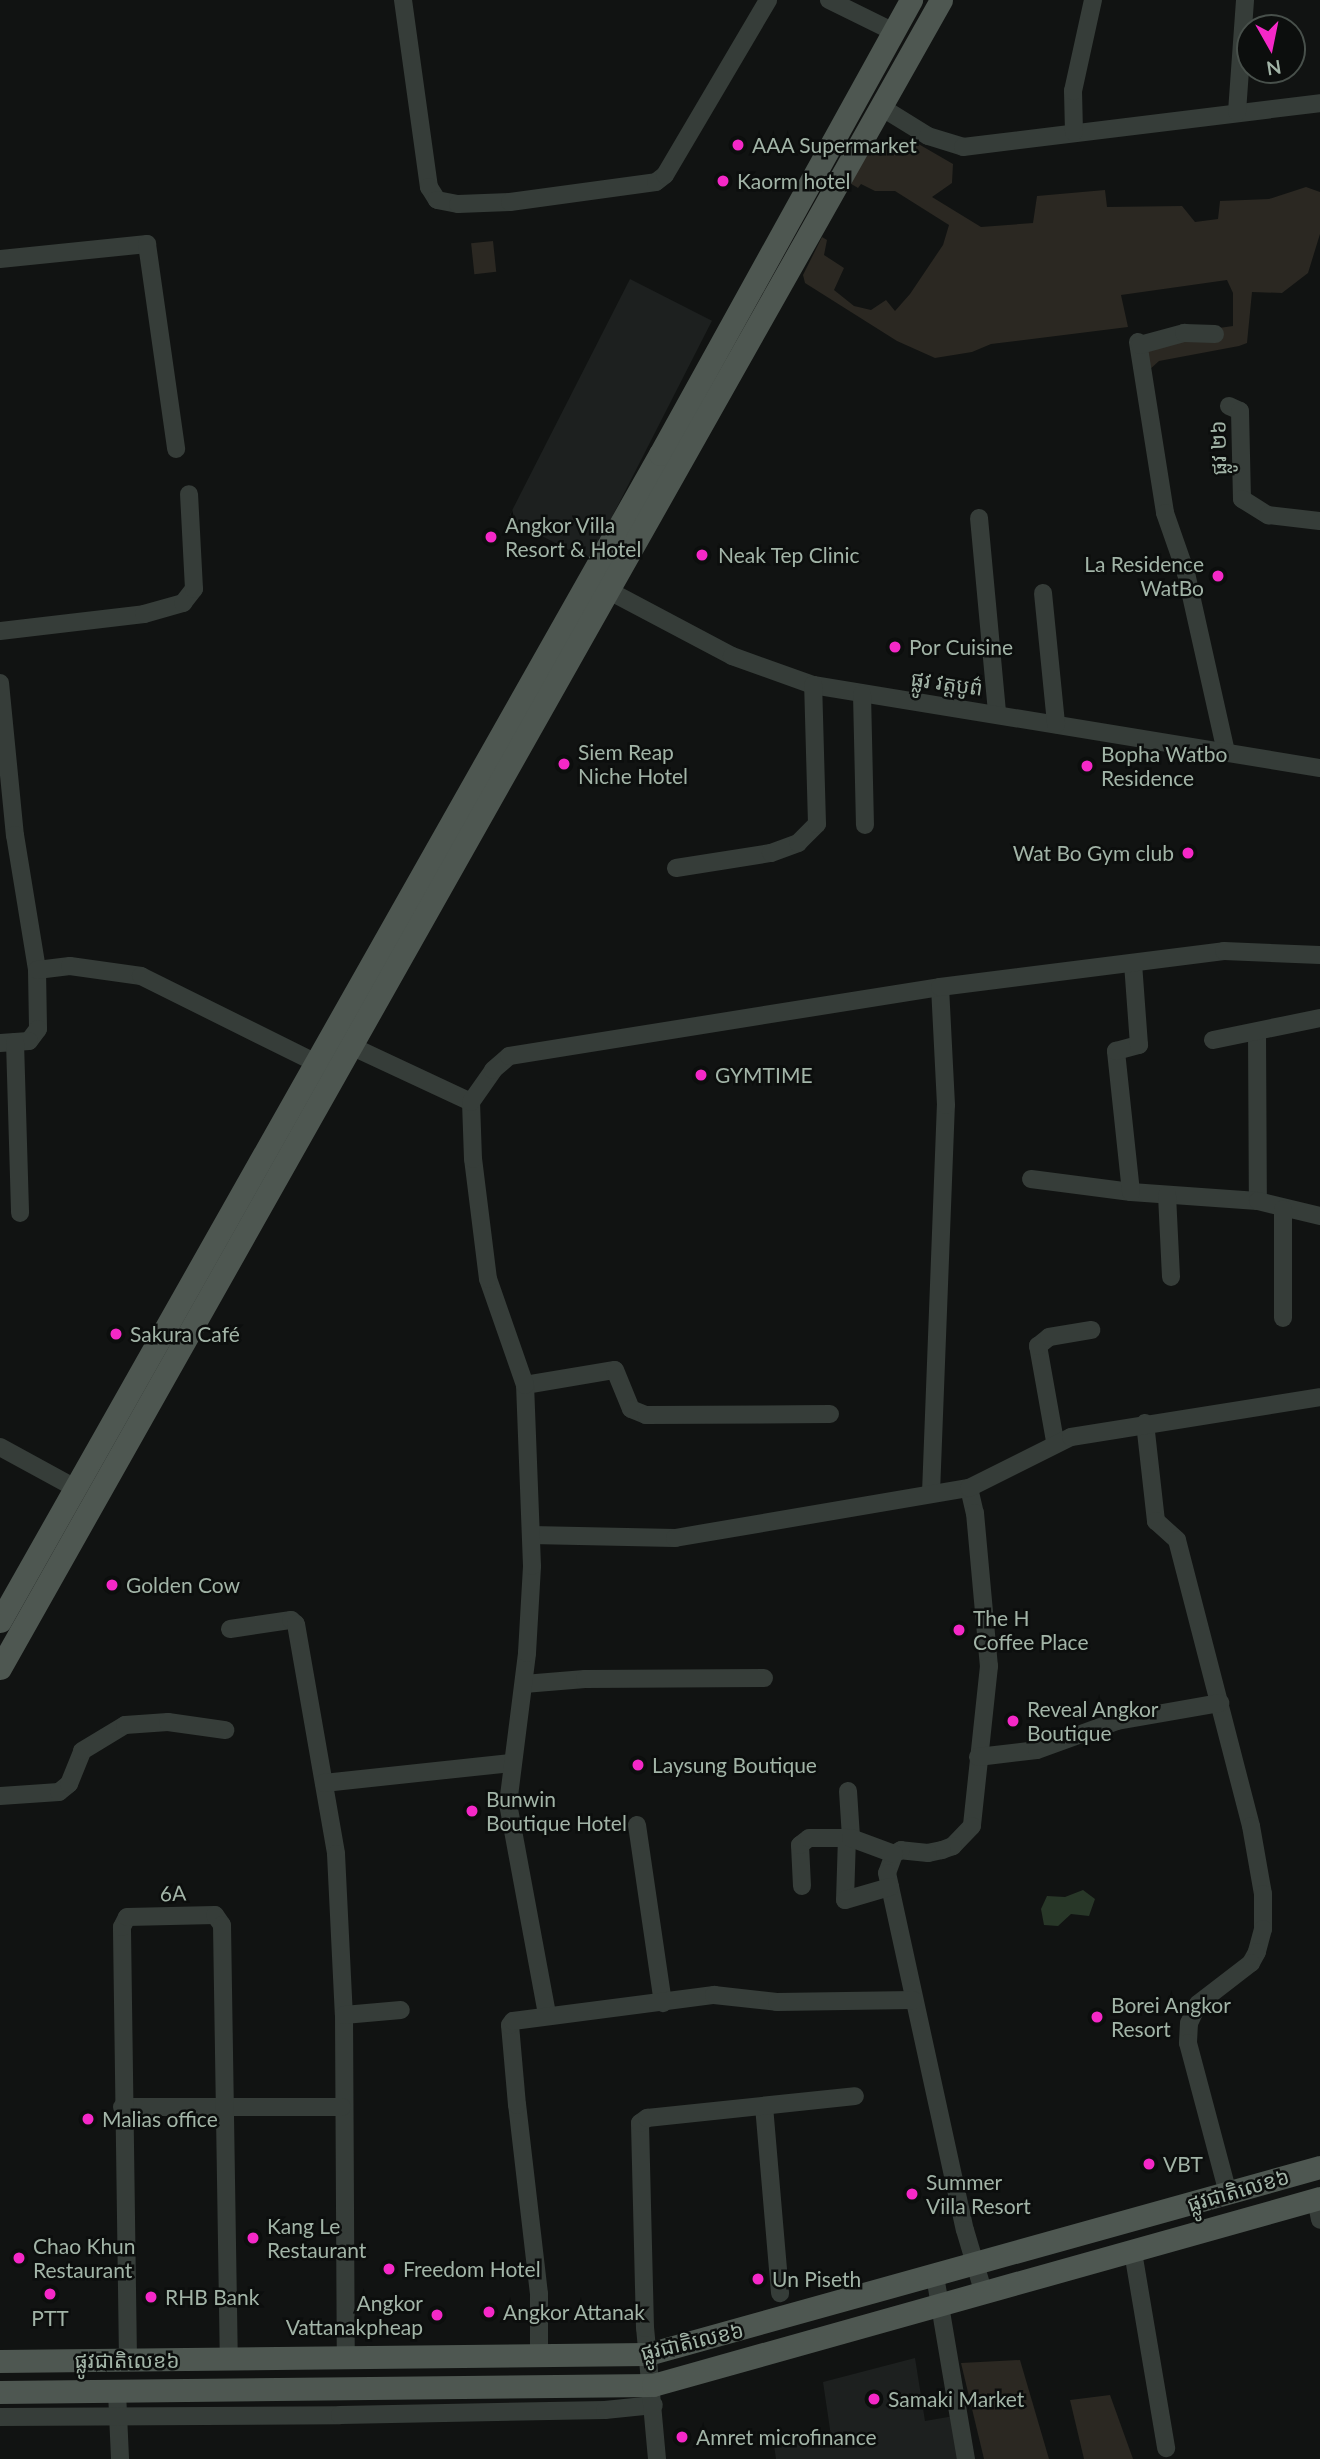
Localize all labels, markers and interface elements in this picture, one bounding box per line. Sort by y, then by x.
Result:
north arrow [1236,14,1306,84]
text: N [1265,56,1283,81]
place label: AAA Supermarket [752,132,917,158]
marker: AAA Supermarket [730,137,746,153]
place label: Kaorm hotel [737,168,850,194]
marker: Kaorm hotel [715,173,731,189]
street label: ផ្លូវ ២៦ [1205,420,1231,476]
place label: Angkor Villa Resort & Hotel [505,512,641,562]
marker: Angkor Villa Resort & Hotel [483,529,499,545]
place label: Neak Tep Clinic [718,542,860,568]
marker: Neak Tep Clinic [692,545,712,565]
place label: La Residence WatBo [1084,551,1204,601]
marker: La Residence WatBo [1210,568,1226,584]
place label: Por Cuisine [909,634,1014,660]
marker: Por Cuisine [887,639,903,655]
street label: ផ្លូវ វត្តបូព៌ [909,665,985,701]
place label: Siem Reap Niche Hotel [578,739,688,789]
place label: Bopha Watbo Residence [1101,741,1228,791]
marker: Siem Reap Niche Hotel [556,756,572,772]
marker: Bopha Watbo Residence [1079,758,1095,774]
place label: Wat Bo Gym club [1013,840,1174,866]
marker: Wat Bo Gym club [1180,845,1196,861]
place label: GYMTIME [715,1062,813,1088]
marker: GYMTIME [693,1067,709,1083]
place label: Sakura Café [130,1321,240,1347]
marker: Sakura Café [108,1326,124,1342]
place label: Golden Cow [126,1572,240,1598]
marker: Golden Cow [104,1577,120,1593]
place label: The H Coffee Place [973,1605,1089,1655]
marker: The H Coffee Place [951,1622,967,1638]
place label: Reveal Angkor Boutique [1027,1696,1159,1746]
marker: Reveal Angkor Boutique [1005,1713,1021,1729]
place label: Laysung Boutique [652,1752,817,1778]
marker: Laysung Boutique [630,1757,646,1773]
place label: Bunwin Boutique Hotel [486,1786,627,1836]
marker: Bunwin Boutique Hotel [464,1803,480,1819]
street label: 6A [159,1880,187,1906]
place label: Borei Angkor Resort [1111,1992,1231,2042]
marker: Borei Angkor Resort [1089,2009,1105,2025]
place label: Malias office [102,2106,218,2132]
marker: Malias office [80,2111,96,2127]
place label: VBT [1163,2151,1203,2177]
marker: VBT [1141,2156,1157,2172]
street label: ផ្លូវជាតិលេខ៦ [1184,2163,1292,2217]
place label: Summer Villa Resort [926,2169,1031,2219]
marker: Summer Villa Resort [904,2186,920,2202]
place label: Kang Le Restaurant [267,2213,366,2263]
marker: Kang Le Restaurant [245,2230,261,2246]
place label: Chao Khun Restaurant [33,2233,136,2283]
marker: Chao Khun Restaurant [11,2250,27,2266]
place label: Freedom Hotel [403,2256,541,2282]
marker: Freedom Hotel [381,2261,397,2277]
place label: Un Piseth [772,2266,861,2292]
marker: Un Piseth [750,2271,766,2287]
place label: RHB Bank [165,2284,259,2310]
marker: PTT [42,2286,58,2302]
marker: RHB Bank [143,2289,159,2305]
place label: Angkor Vattanakpheap [286,2290,423,2340]
place label: Angkor Attanak [503,2299,646,2325]
marker: Angkor Attanak [481,2304,497,2320]
place label: PTT [31,2305,69,2331]
marker: Angkor Vattanakpheap [429,2307,445,2323]
street label: ផ្លូវជាតិលេខ៦ [638,2317,746,2365]
street label: ផ្លូវជាតិលេខ៦ [74,2347,180,2373]
place label: Samaki Market [888,2386,1024,2412]
marker: Samaki Market [866,2391,882,2407]
place label: Amret microfinance [696,2424,877,2450]
marker: Amret microfinance [674,2429,690,2445]

